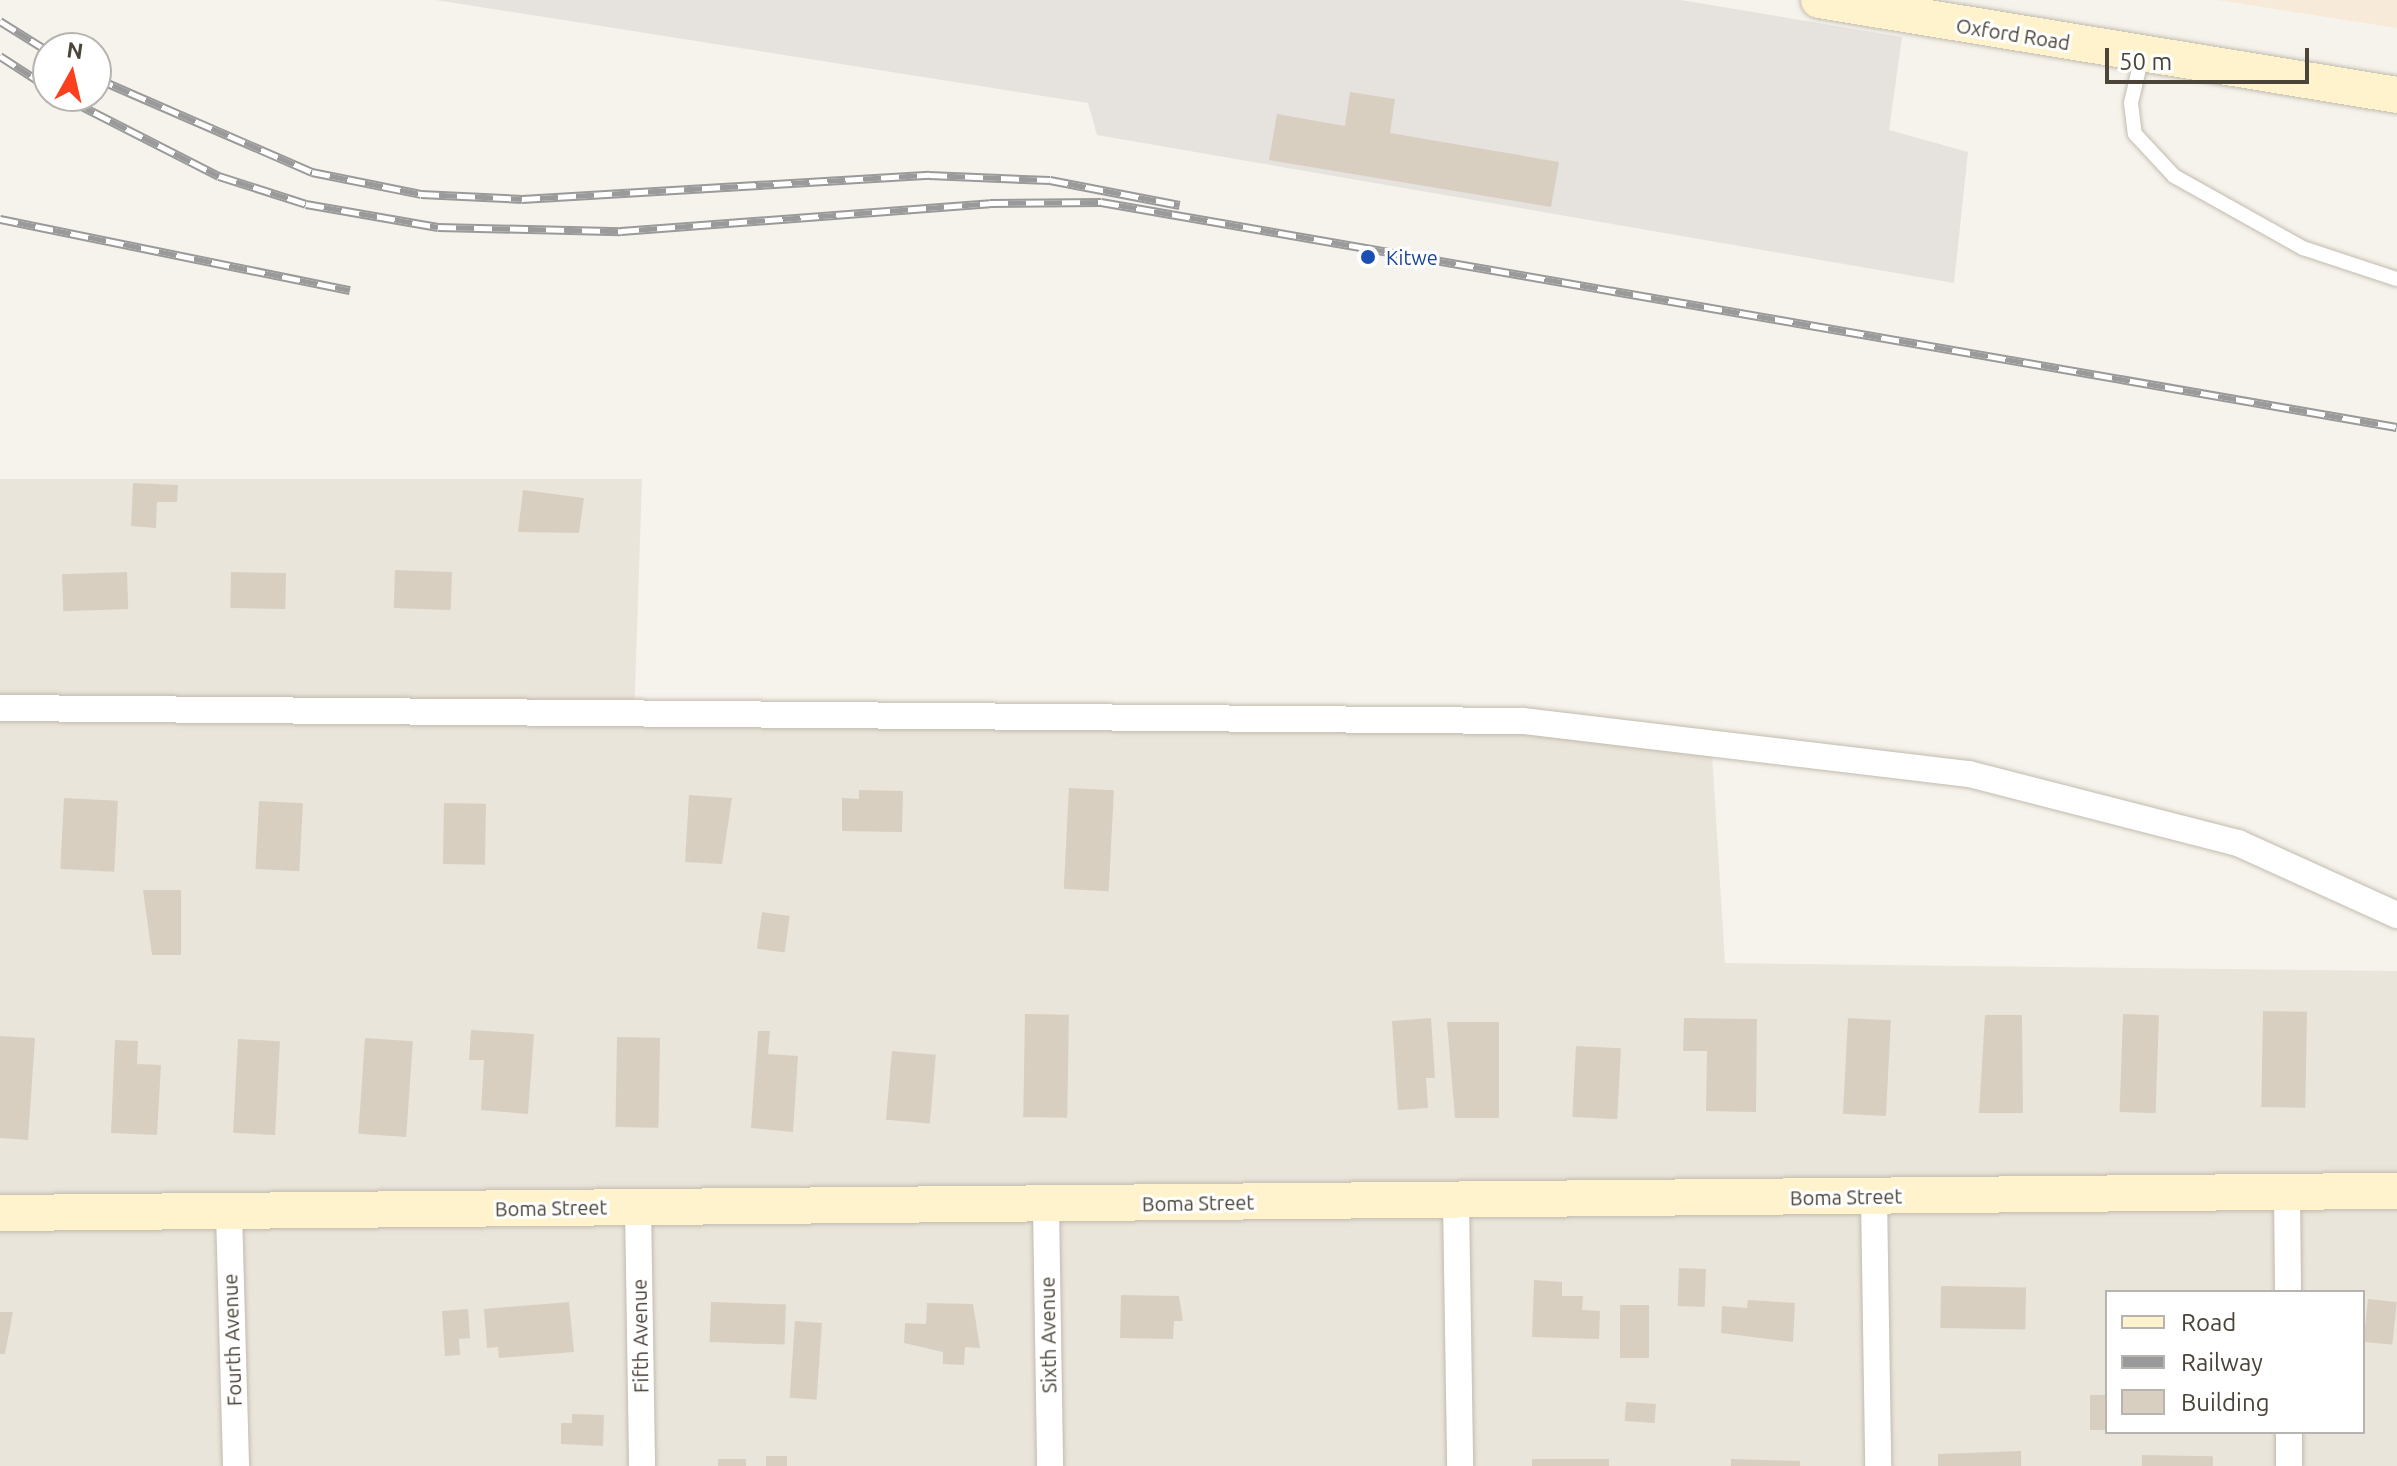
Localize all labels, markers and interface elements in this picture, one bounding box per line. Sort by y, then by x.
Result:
street label: Oxford Road [1954,13,2072,55]
north arrow [32,32,112,112]
scale bar [2109,32,2313,82]
text: N [65,36,85,63]
text: 50 m [2119,48,2172,75]
place label: Kitwe [1386,245,1438,269]
marker: Kitwe [1357,246,1379,268]
street label: Boma Street [1790,1184,1902,1210]
street label: Boma Street [1142,1190,1254,1216]
street label: Boma Street [495,1195,607,1221]
street label: Fourth Avenue [218,1273,246,1407]
street label: Sixth Avenue [1035,1276,1061,1394]
street label: Fifth Avenue [627,1279,653,1393]
legend [2105,1290,2365,1434]
text: Road [2181,1309,2236,1336]
text: Railway [2181,1349,2263,1376]
text: Building [2181,1389,2269,1416]

